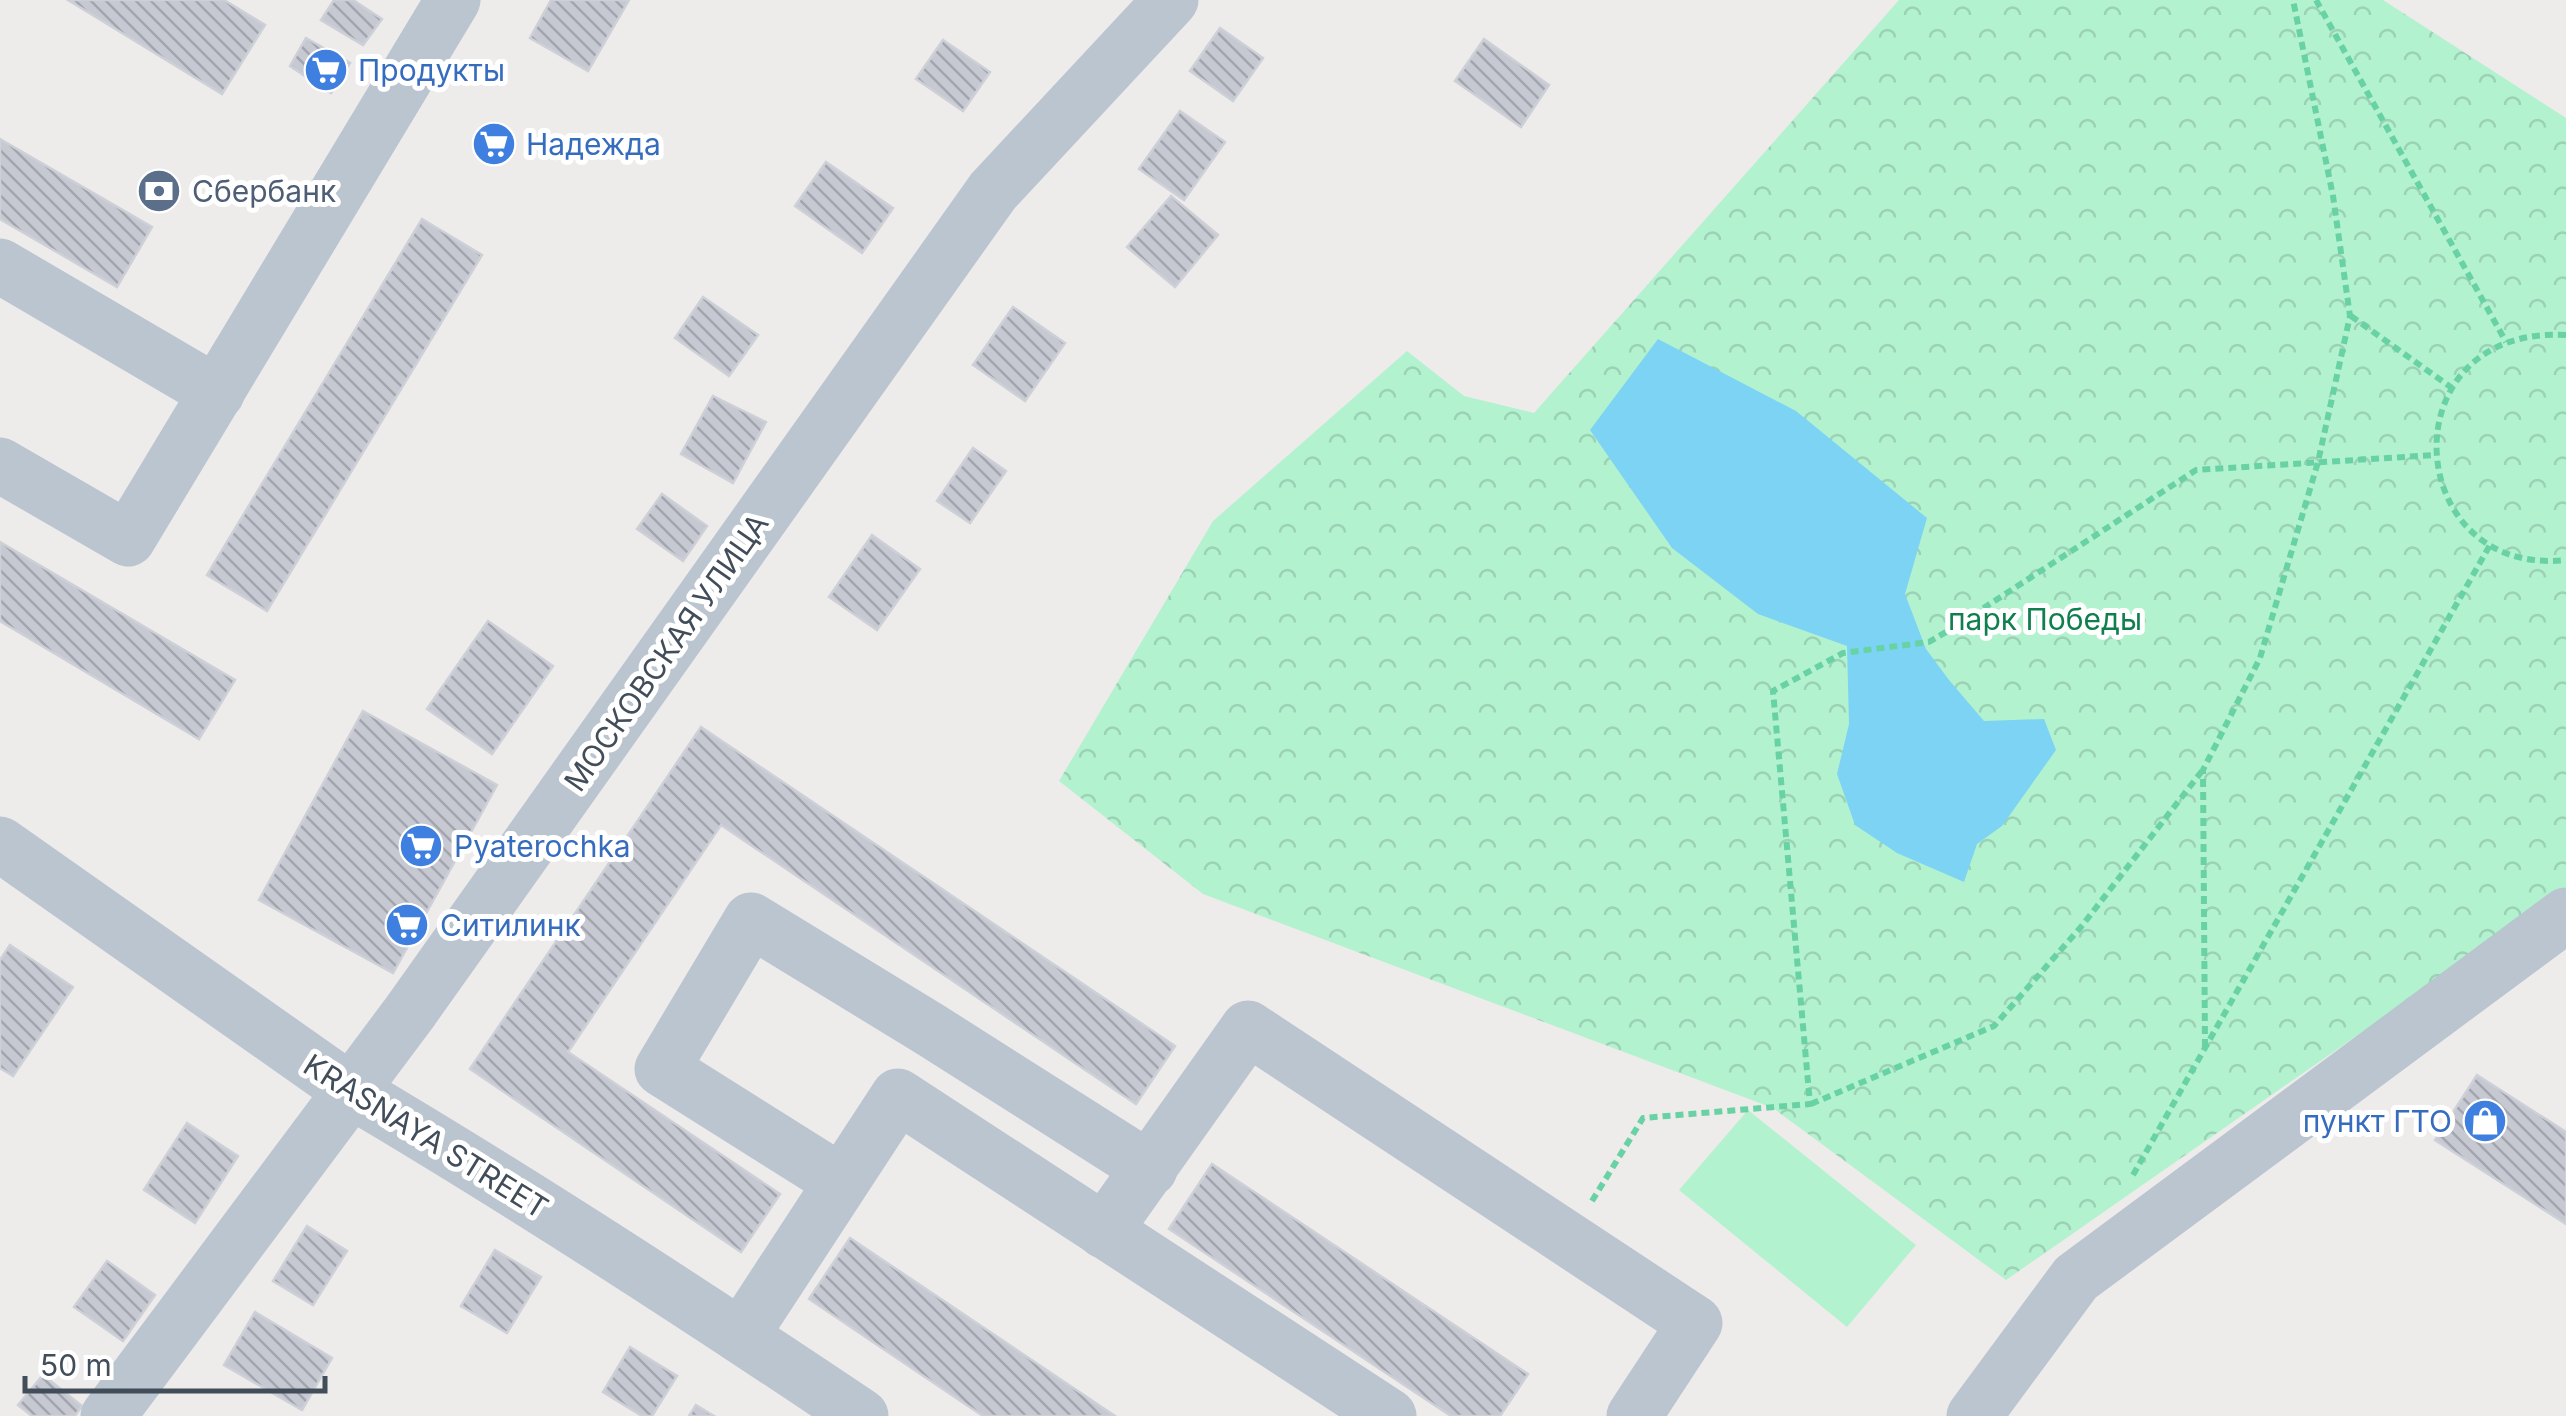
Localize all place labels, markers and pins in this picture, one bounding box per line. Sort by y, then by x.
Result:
supermarket icon: Продукты [303,47,349,93]
place label: Продукты [358,52,505,88]
supermarket icon: Надежда [471,121,517,167]
place label: Надежда [526,126,661,162]
bank icon: Сбербанк [136,168,182,214]
place label: Сбербанк [192,173,336,209]
supermarket icon: Pyaterochka [398,823,444,869]
place label: Pyaterochka [454,828,631,864]
supermarket icon: Ситилинк [384,902,430,948]
place label: Ситилинк [440,907,581,943]
shop icon: пункт ГТО [2462,1098,2508,1144]
place label: пункт ГТО [2303,1103,2452,1139]

